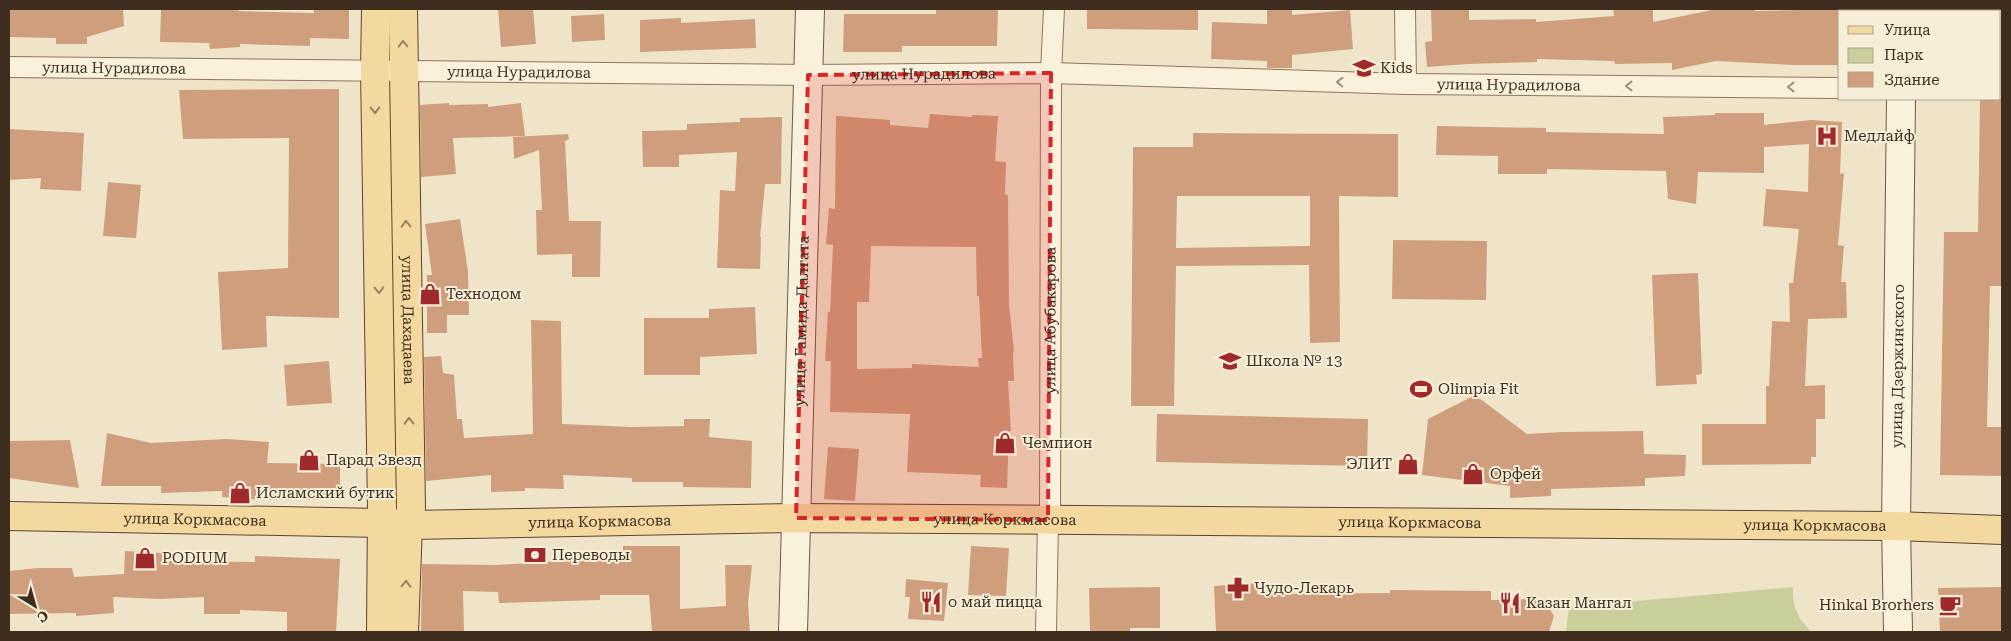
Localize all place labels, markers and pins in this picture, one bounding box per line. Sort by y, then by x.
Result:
school or university icon: Kids [1351,55,1377,81]
place label: Kids [1380,59,1412,77]
hospital icon: Медлайф [1814,123,1840,149]
place label: Медлайф [1844,127,1915,145]
shop icon: Технодом [417,281,443,307]
place label: Технодом [446,285,522,303]
school or university icon: Школа № 13 [1217,348,1243,374]
place label: Школа № 13 [1246,352,1342,370]
sports icon: Olimpia Fit [1408,376,1434,402]
place label: Olimpia Fit [1438,380,1519,398]
shop icon: Чемпион [992,430,1018,456]
place label: Чемпион [1022,434,1093,452]
shop icon: Парад Звезд [296,447,322,473]
place label: Парад Звезд [326,451,422,469]
shop icon: ЭЛИТ [1395,451,1421,477]
place label: ЭЛИТ [1346,455,1392,473]
shop icon: Орфей [1460,461,1486,487]
place label: Орфей [1490,465,1541,483]
shop icon: Исламский бутик [227,480,253,506]
place label: Исламский бутик [256,484,395,502]
bank icon: Переводы [522,542,548,568]
shop icon: PODIUM [132,545,158,571]
place label: Переводы [552,546,630,564]
place label: PODIUM [162,549,228,567]
pharmacy icon: Чудо-Лекарь [1225,575,1251,601]
place label: Чудо-Лекарь [1254,579,1354,597]
restaurant icon: о май пицца [918,589,944,615]
restaurant icon: Казан Мангал [1497,590,1523,616]
cafe icon: Hinkal Brorhers [1937,592,1963,618]
place label: о май пицца [948,593,1042,611]
place label: Казан Мангал [1526,594,1632,612]
place label: Hinkal Brorhers [1819,596,1934,614]

